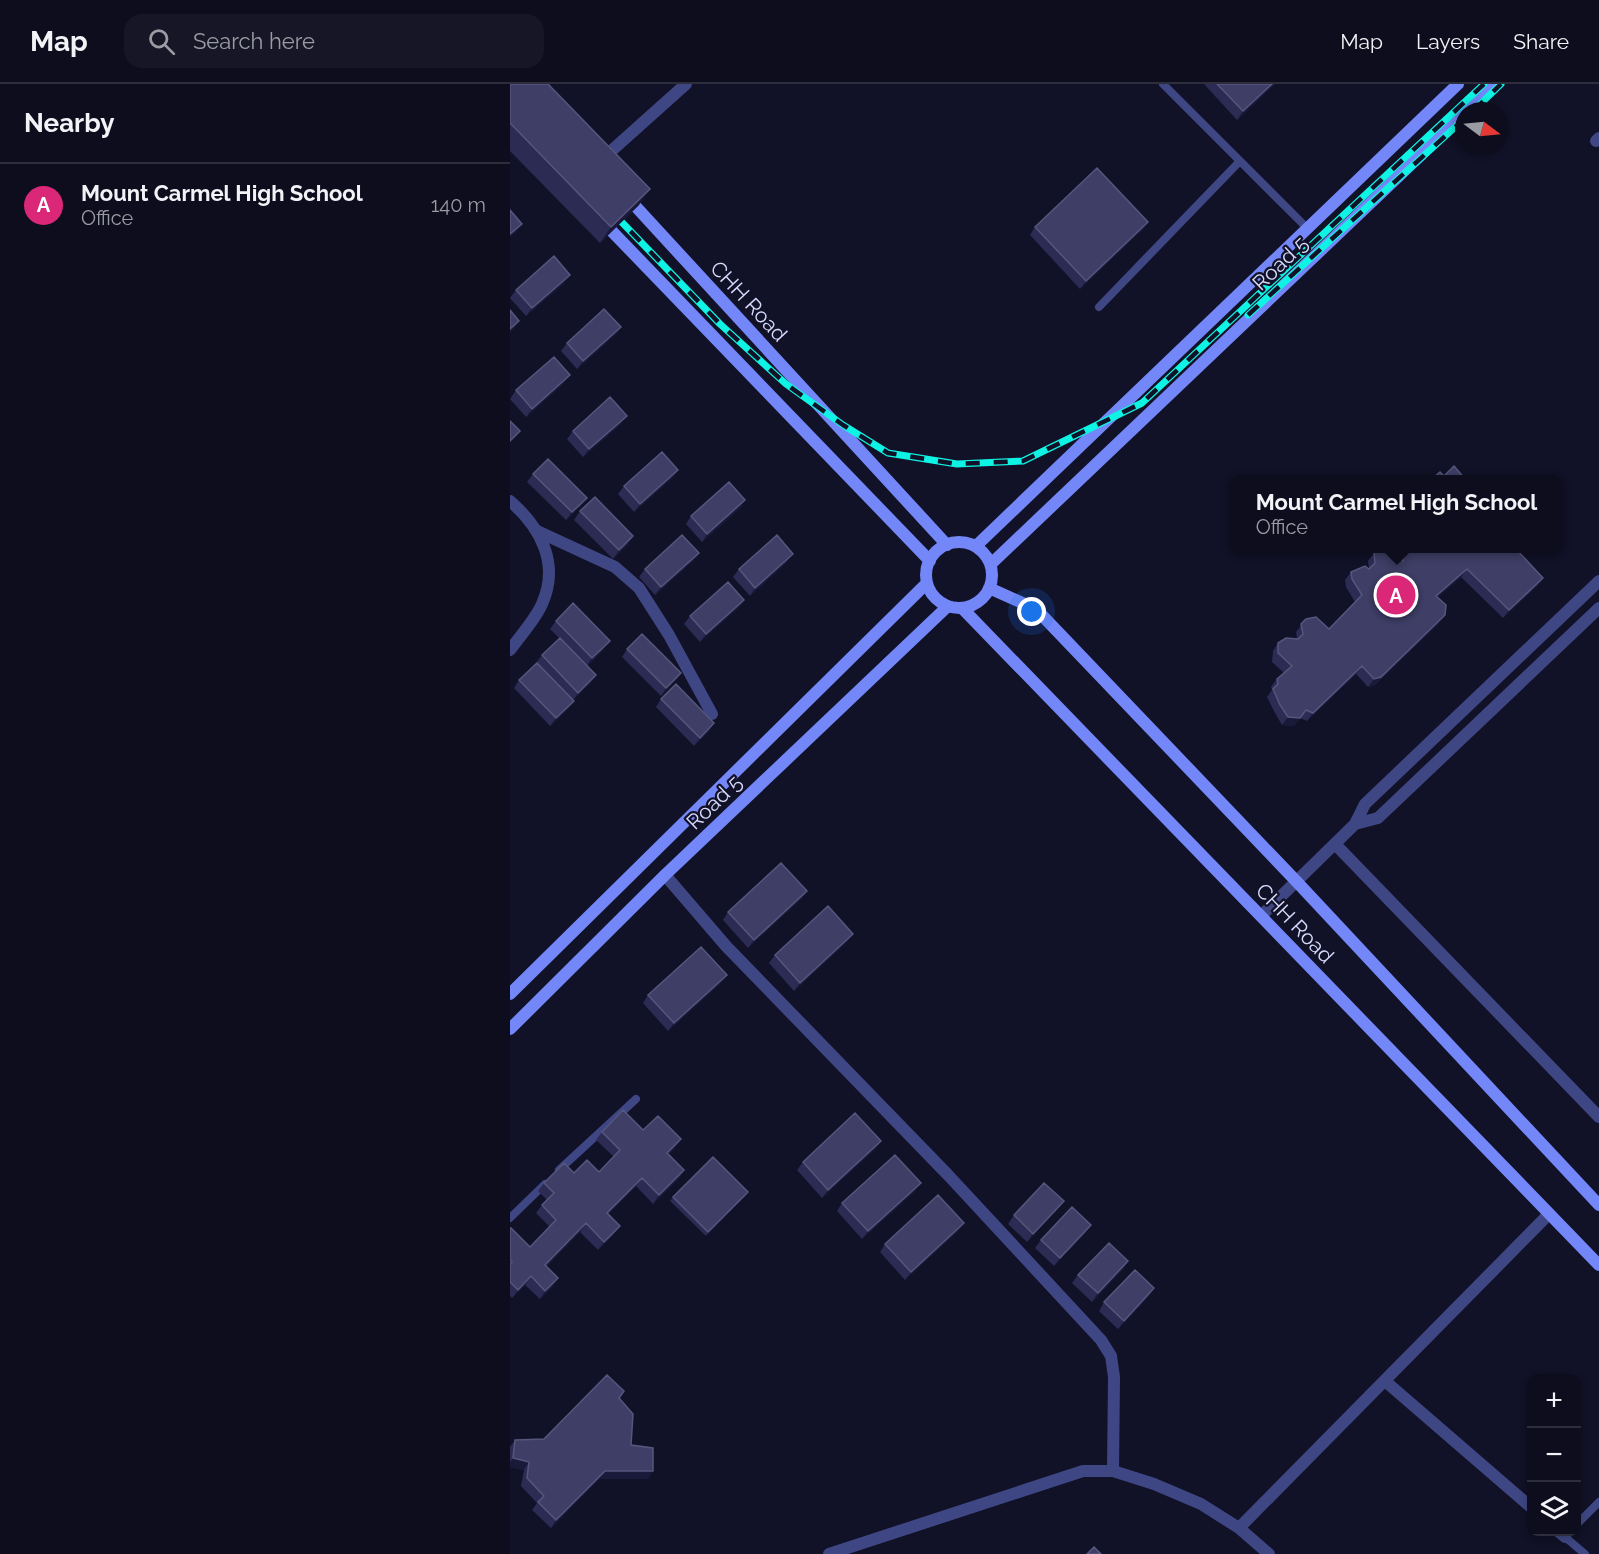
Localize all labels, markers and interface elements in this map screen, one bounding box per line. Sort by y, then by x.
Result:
search box [124,14,544,68]
text: Map [30,25,88,58]
icon: search [145,25,178,58]
text: Search here [193,28,315,54]
text: Map [1340,29,1383,54]
text: Layers [1416,29,1480,54]
text: Share [1513,29,1569,54]
north arrow [1455,102,1509,156]
text: Nearby [24,108,114,138]
text: Mount Carmel High School [81,180,363,206]
text: A [37,193,50,217]
text: 140 m [431,193,486,217]
text: Office [81,206,133,230]
street label: Road 5 [1247,231,1313,295]
street label: CHH Road [705,255,793,347]
popup [1230,475,1563,553]
text: Mount Carmel High School [1256,489,1537,515]
text: Office [1256,515,1308,539]
pin: A [1376,572,1416,618]
your location [1017,597,1046,626]
street label: Road 5 [681,770,747,834]
street label: CHH Road [1251,878,1339,968]
map controls [1527,1374,1581,1536]
button: + [1527,1374,1581,1428]
button: − [1527,1428,1581,1482]
button: layers [1527,1482,1581,1536]

